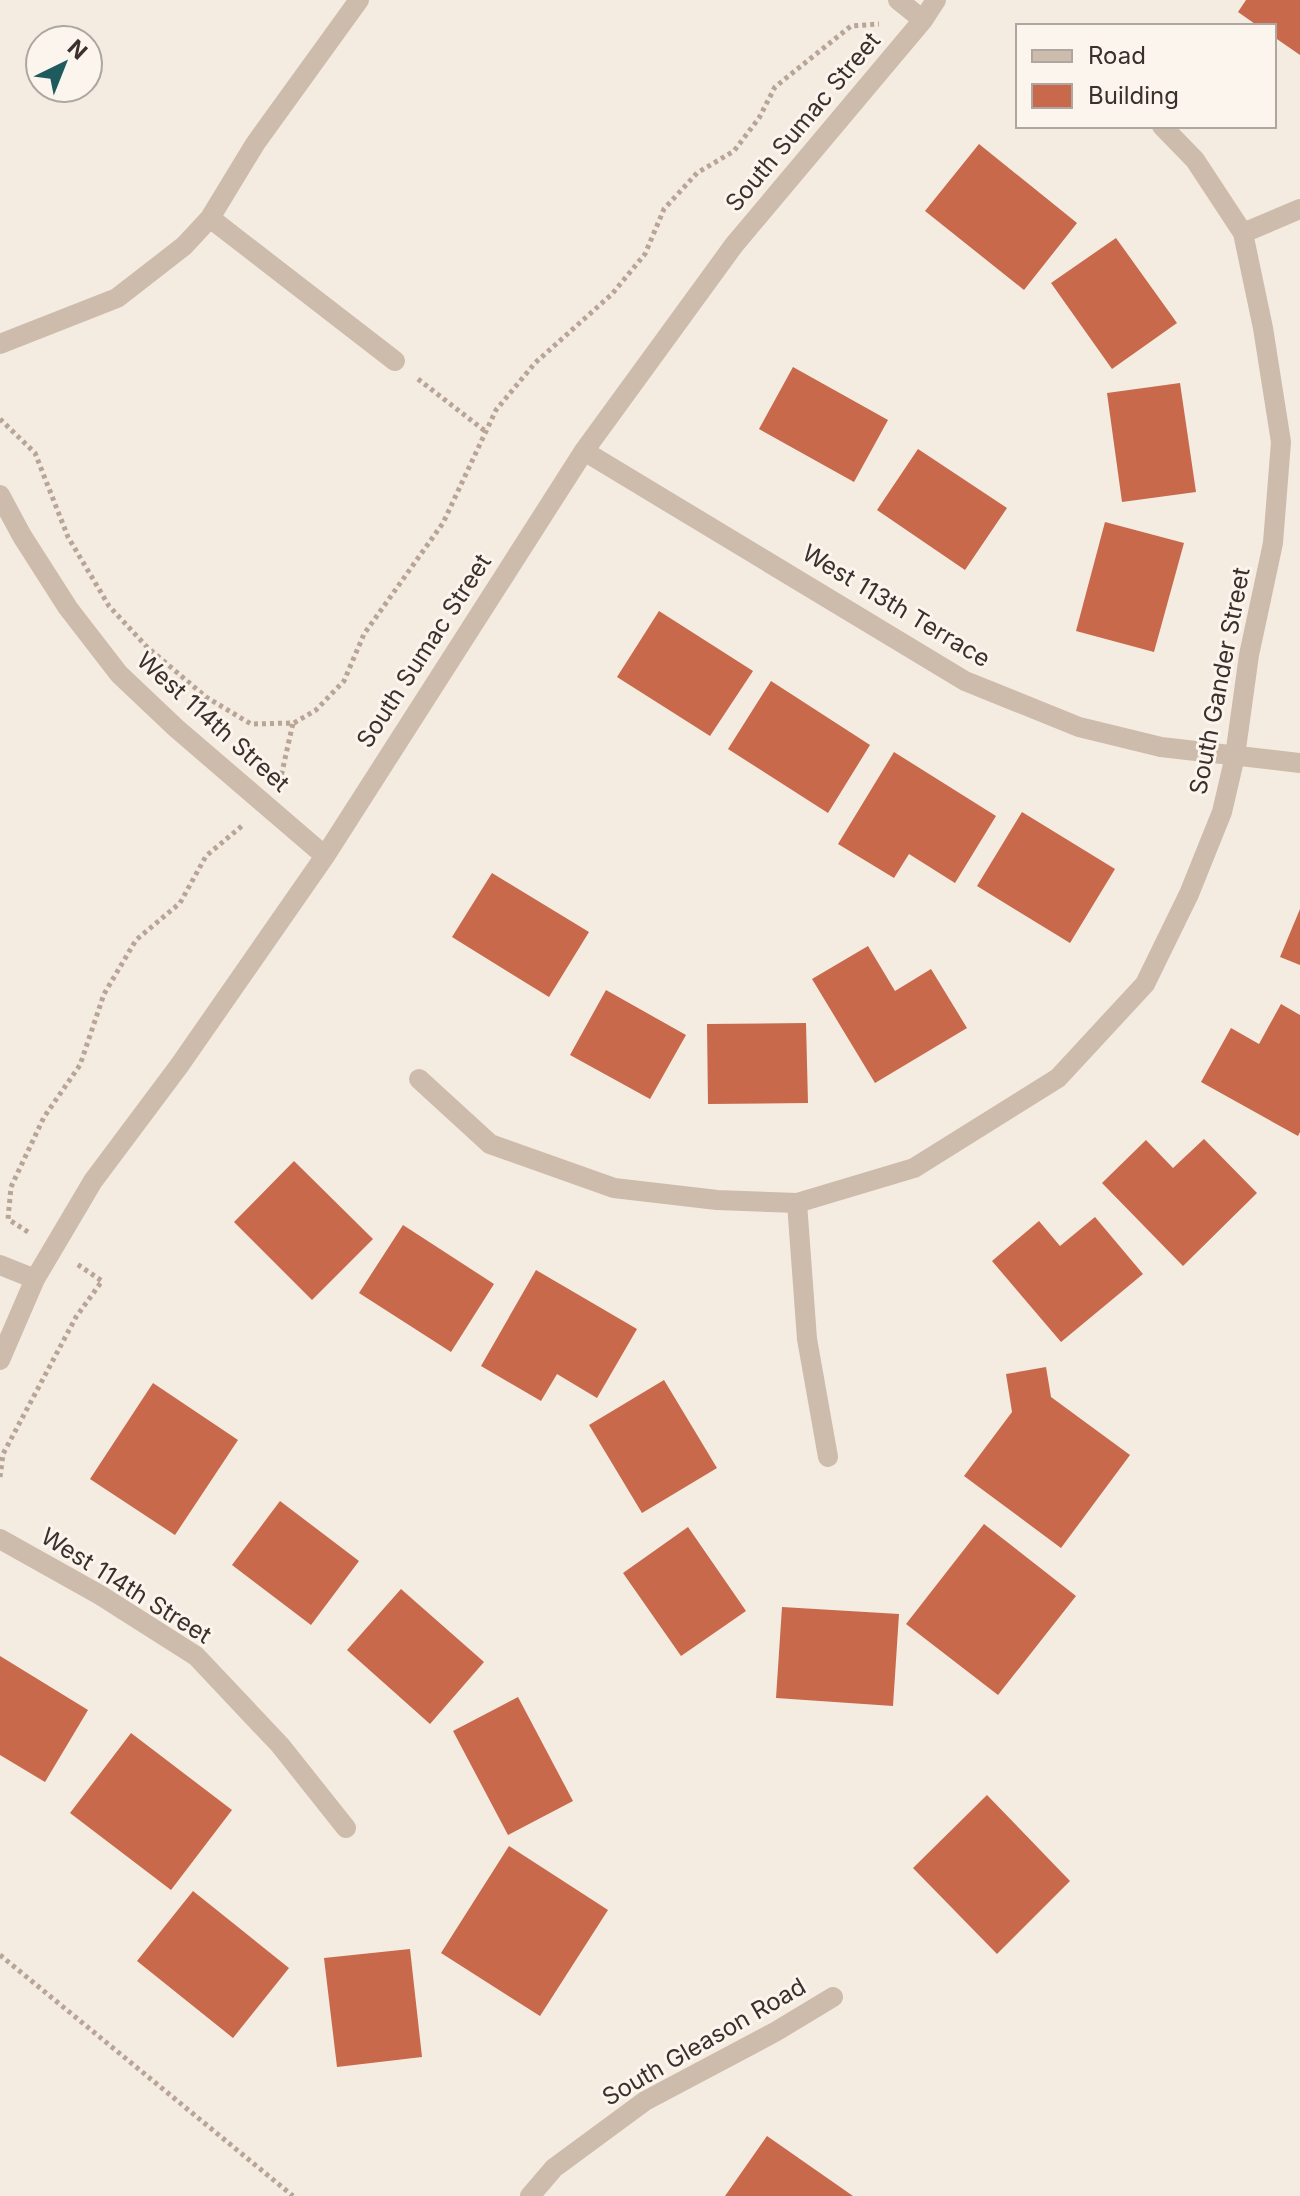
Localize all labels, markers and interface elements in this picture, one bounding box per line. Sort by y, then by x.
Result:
north arrow [24,24,104,104]
legend [1016,24,1276,128]
street label: South Sumac Street [719,26,886,217]
text: N [63,34,93,65]
text: Road [1088,41,1146,70]
text: Building [1088,81,1179,110]
street label: West 113th Terrace [797,538,995,673]
street label: South Sumac Street [350,548,497,753]
street label: South Gander Street [1183,565,1256,797]
street label: West 114th Street [131,646,296,798]
street label: West 114th Street [36,1522,217,1650]
street label: South Gleason Road [597,1971,811,2112]

